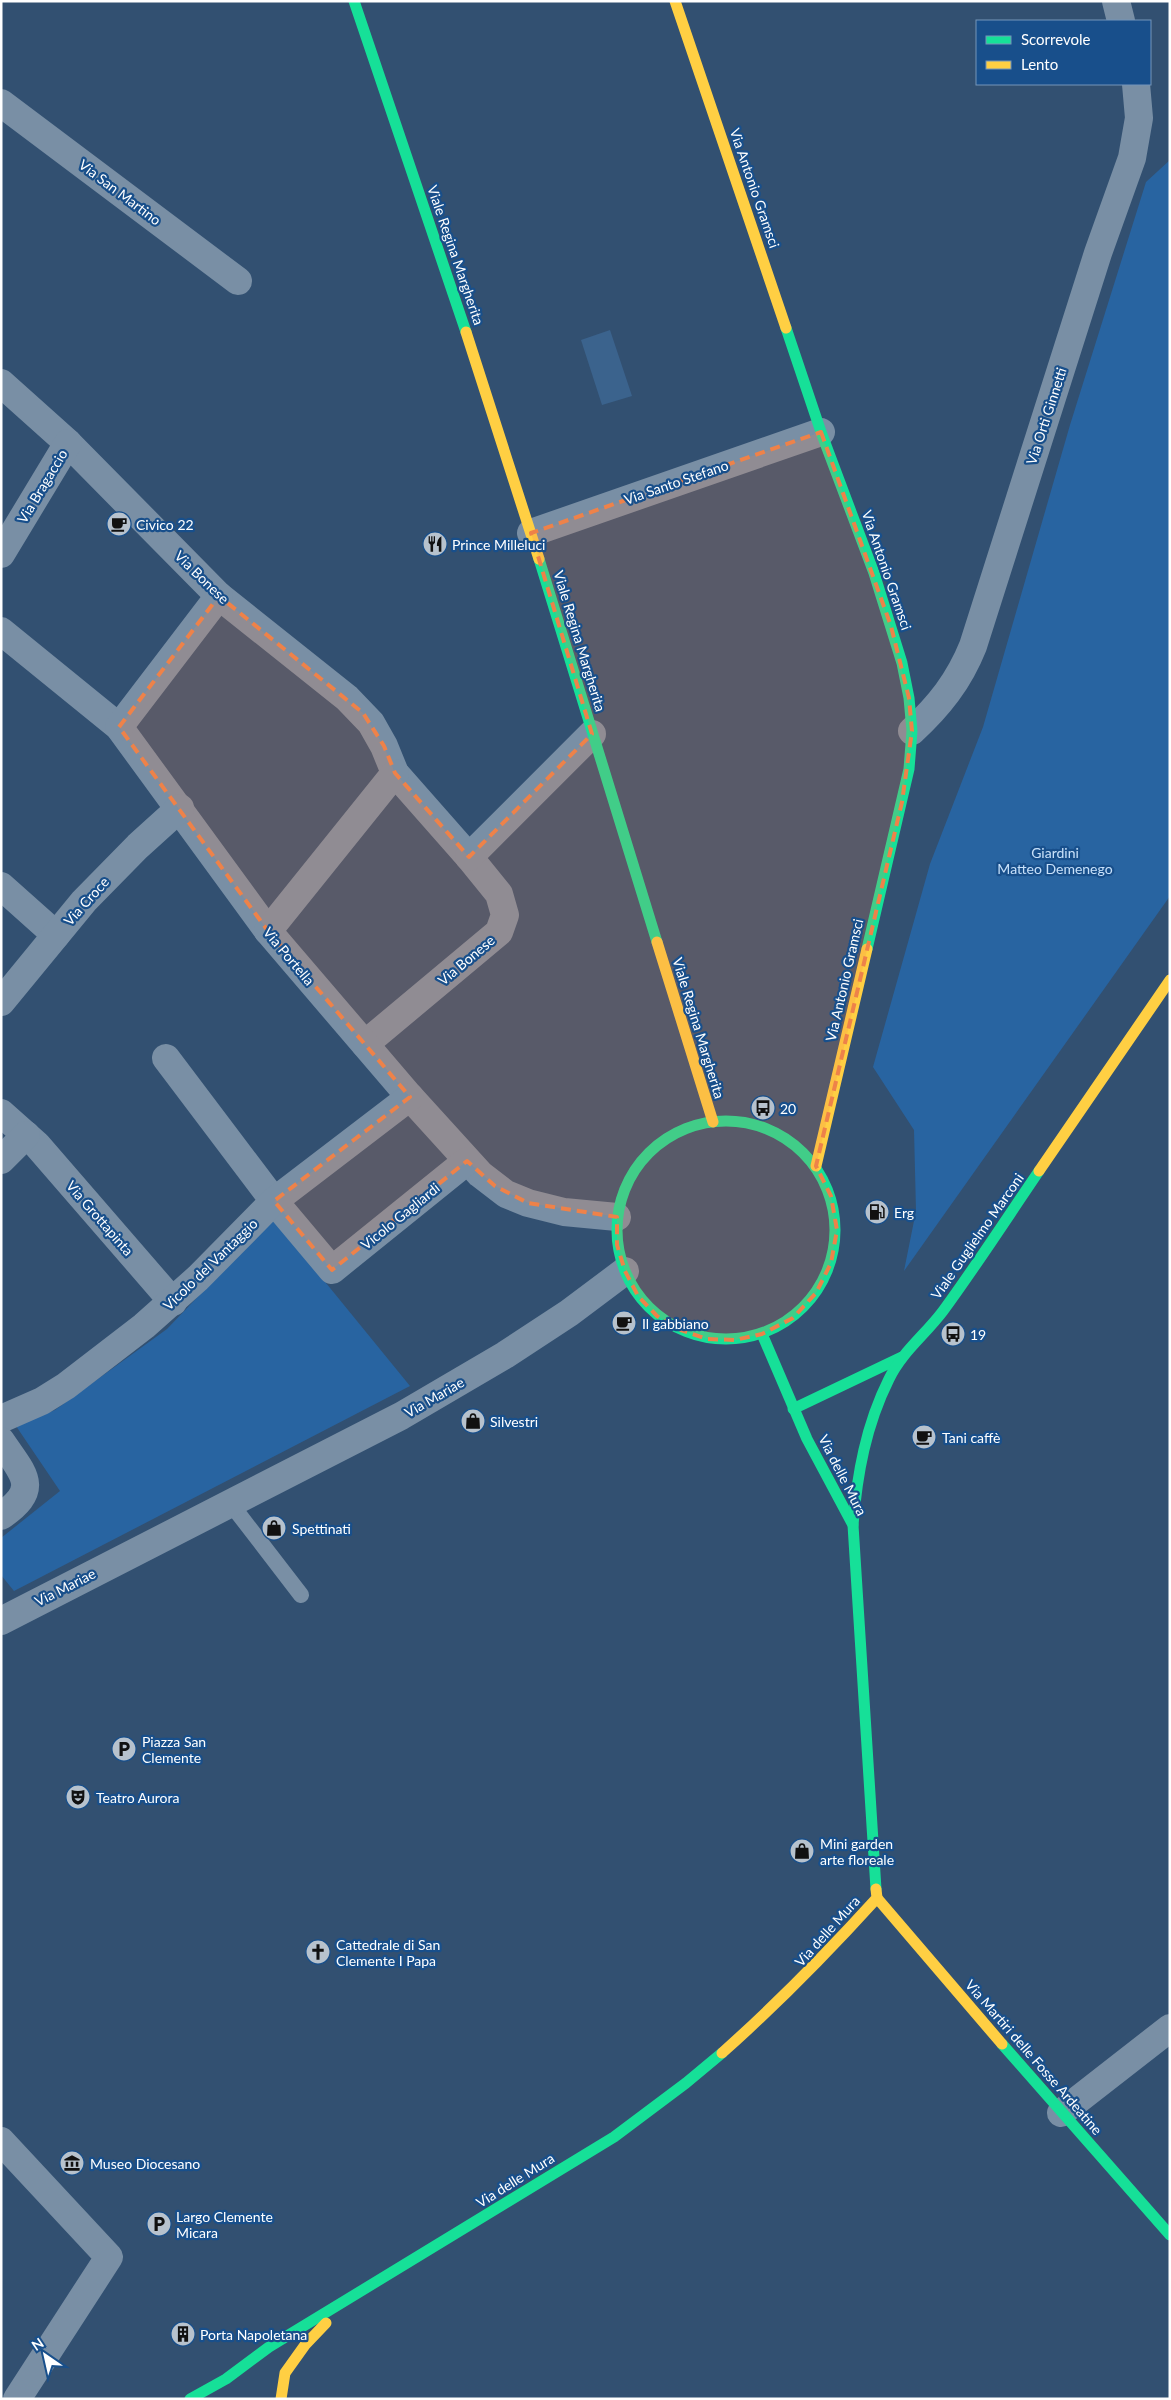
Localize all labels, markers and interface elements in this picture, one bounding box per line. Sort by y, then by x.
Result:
legend [976,20,1151,85]
text: Scorrevole [1021,30,1091,48]
text: Lento [1021,55,1058,73]
street label: Via Antonio Gramsci [727,126,783,250]
street label: Via San Martino [76,156,164,228]
street label: Viale Regina Margherita [424,183,488,327]
street label: Via Orti Ginnetti [1022,365,1070,467]
street label: Via Bragaccio [13,446,71,526]
street label: Via Santo Stefano [622,456,730,508]
street label: Via Antonio Gramsci [859,508,915,632]
cafe icon: Civico 22 [106,511,132,537]
place label: Civico 22 [136,516,194,533]
restaurant icon: Prince Milleluci [422,531,448,557]
place label: Prince Milleluci [452,536,546,553]
street label: Via Bonese [171,547,233,607]
street label: Viale Regina Margherita [550,569,610,714]
park label: Giardini Matteo Demenego [997,844,1113,877]
street label: Via Croce [60,873,112,929]
street label: Via Antonio Gramsci [822,917,866,1043]
street label: Via Portella [260,924,318,988]
street label: Via Bonese [434,931,498,989]
street label: Viale Regina Margherita [669,956,729,1101]
bus stop icon: 20 [750,1095,776,1121]
place label: 20 [780,1100,796,1117]
street label: Viale Guglielmo Marconi [927,1170,1027,1302]
street label: Via Grottapinta [63,1177,137,1259]
street label: Vicolo Gagliardi [357,1179,443,1253]
fuel station icon: Erg [864,1199,890,1225]
place label: Erg [894,1204,914,1221]
street label: Vicolo del Vantaggio [159,1215,261,1313]
cafe icon: Il gabbiano [611,1310,637,1336]
place label: Il gabbiano [642,1315,709,1332]
bus stop icon: 19 [940,1321,966,1347]
place label: 19 [970,1326,986,1343]
street label: Via Mariae [401,1373,467,1421]
shop icon: Silvestri [460,1408,486,1434]
place label: Silvestri [490,1413,538,1430]
cafe icon: Tani caffè [911,1424,937,1450]
place label: Tani caffè [942,1429,1000,1446]
street label: Via delle Mura [815,1432,871,1518]
shop icon: Spettinati [261,1515,287,1541]
place label: Spettinati [292,1520,351,1537]
street label: Via Mariae [32,1564,98,1610]
place label: Piazza San Clemente [142,1733,206,1766]
parking icon: Piazza San Clemente [111,1736,137,1762]
theatre icon: Teatro Aurora [65,1784,91,1810]
place label: Teatro Aurora [96,1789,180,1806]
place label: Mini garden arte floreale [820,1835,894,1868]
shop icon: Mini garden arte floreale [789,1838,815,1864]
street label: Via delle Mura [791,1892,863,1970]
place label: Cattedrale di San Clemente I Papa [336,1936,440,1969]
church icon: Cattedrale di San Clemente I Papa [305,1939,331,1965]
street label: Via Martiri delle Fosse Ardeatine [962,1976,1106,2138]
street label: Via delle Mura [473,2149,557,2211]
museum icon: Museo Diocesano [59,2150,85,2176]
place label: Museo Diocesano [90,2155,200,2172]
place label: Largo Clemente Micara [176,2208,273,2241]
parking icon: Largo Clemente Micara [146,2211,172,2237]
building icon: Porta Napoletana [170,2321,196,2347]
place label: Porta Napoletana [200,2326,307,2343]
north arrow [20,2330,70,2380]
text: N [28,2334,47,2354]

